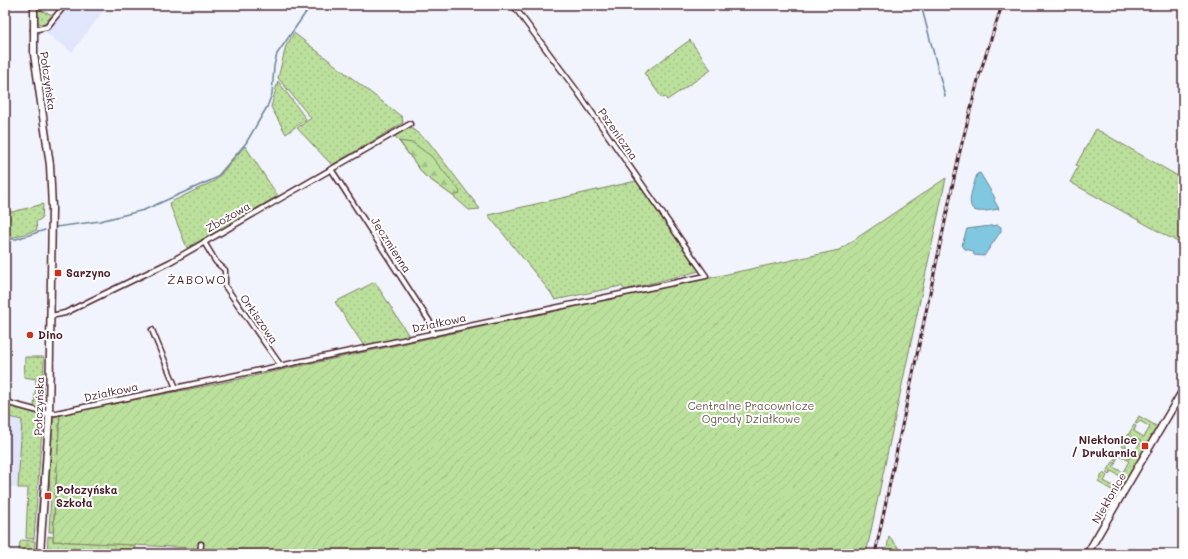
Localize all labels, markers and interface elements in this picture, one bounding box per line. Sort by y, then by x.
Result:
street label: Połczyńska [37,51,60,111]
street label: Pszeniczna [595,105,642,163]
street label: Zbożowa [203,198,253,235]
street label: Jęczmienna [368,214,415,276]
place label: Sarzyno [66,265,111,280]
marker: Sarzyno [53,268,63,278]
district label: ŻABOWO [167,271,227,287]
street label: Orkiszowa [237,291,282,346]
street label: Działkowa [410,309,468,336]
place label: Dino [38,327,63,342]
marker: Dino [25,330,35,340]
street label: Połczyńska [30,376,47,436]
street label: Działkowa [82,378,140,405]
park label: Centralne Pracownicze Ogrody Działkowe [688,398,815,426]
place label: Niekłonice / Drukarnia [1071,432,1137,460]
marker: Niekłonice / Drukarnia [1140,441,1150,451]
street label: Niekłonice [1088,469,1129,526]
place label: Połczyńska Szkoła [56,482,118,510]
marker: Połczyńska Szkoła [43,491,53,501]

